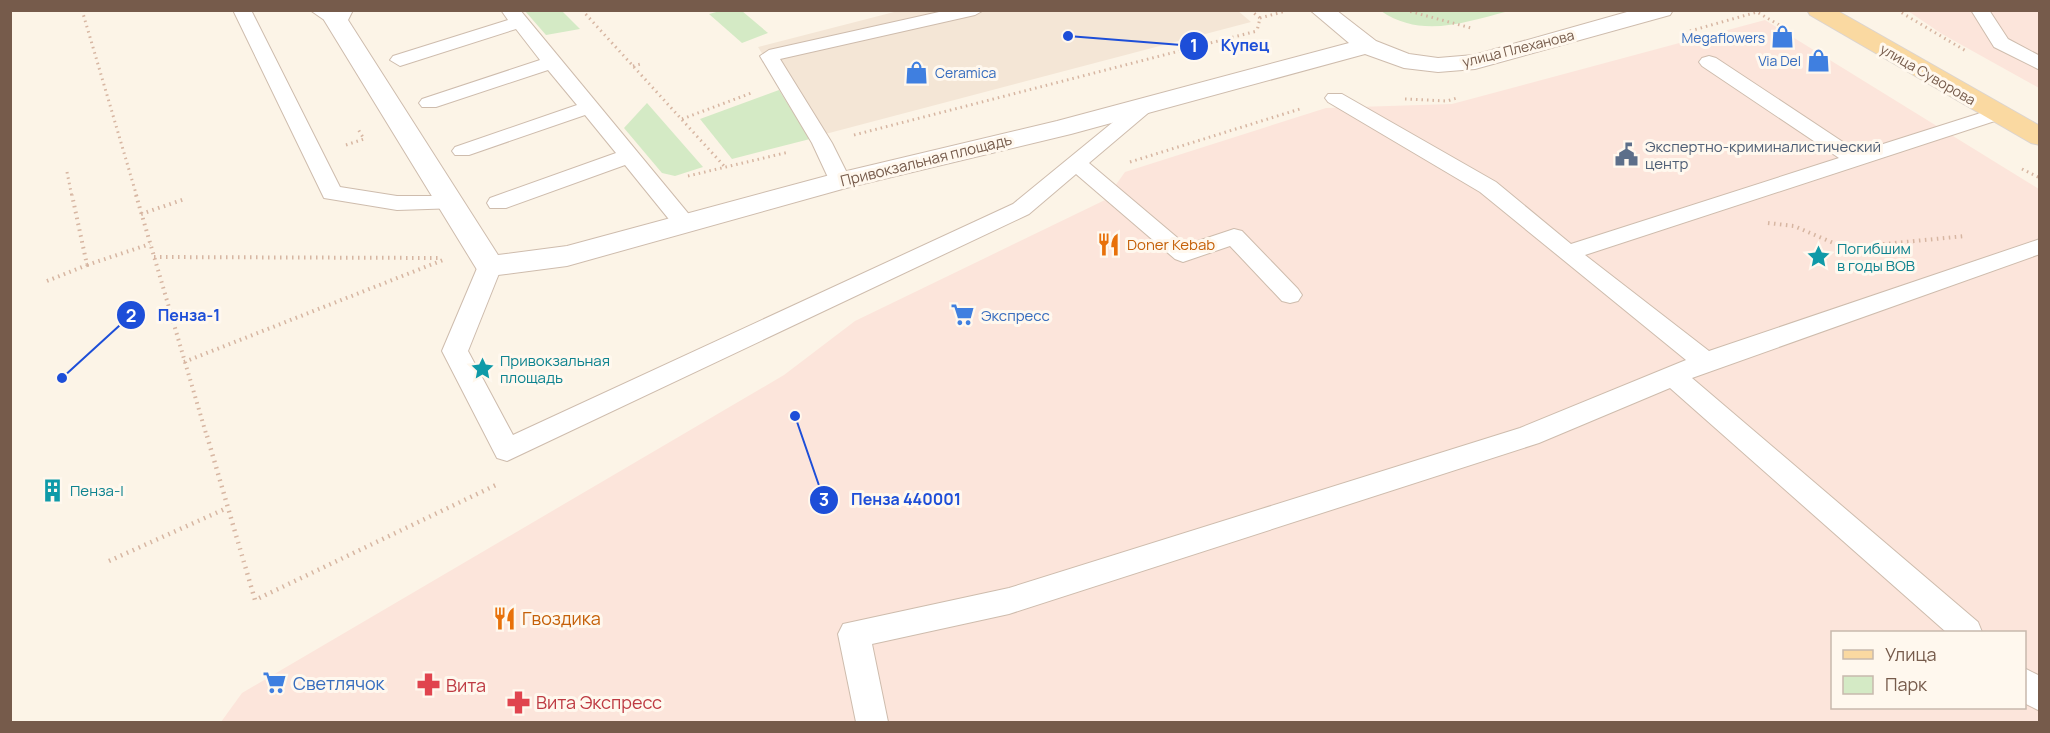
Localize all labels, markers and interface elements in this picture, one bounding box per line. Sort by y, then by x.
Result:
shop icon: Megaflowers [1770,24,1796,50]
street label: улица Плеханова [1460,25,1576,71]
place label: Megaflowers [1681,28,1765,47]
callout: Купец [1179,29,1281,63]
text: 1 [1190,33,1198,57]
text: Купец [1221,34,1270,56]
street label: улица Суворова [1877,39,1979,109]
shop icon: Via Del [1806,47,1832,73]
place label: Via Del [1758,51,1801,70]
shop icon: Ceramica [904,59,930,85]
place label: Ceramica [935,63,996,82]
street label: Привокзальная площадь [838,129,1014,191]
place label: Экспертно-криминалистический центр [1645,136,1881,174]
public building icon: Экспертно-криминалистический центр [1614,142,1640,168]
restaurant icon: Doner Kebab [1096,231,1122,257]
place label: Doner Kebab [1127,234,1215,255]
place label: Погибшим в годы ВОВ [1837,238,1915,276]
place icon: Погибшим в годы ВОВ [1806,244,1832,270]
callout: Пенза-1 [116,298,233,332]
supermarket icon: Экспресс [950,302,976,328]
text: 2 [126,303,136,327]
text: Пенза-1 [158,304,220,326]
place label: Экспресс [981,305,1050,326]
place label: Привокзальная площадь [500,350,610,388]
place icon: Привокзальная площадь [469,356,495,382]
building icon: Пенза-I [39,477,65,503]
place label: Пенза-I [70,480,124,501]
callout: Пенза 440001 [809,483,973,517]
text: 3 [819,487,829,511]
text: Пенза 440001 [851,488,961,510]
restaurant icon: Гвоздика [491,605,517,631]
place label: Гвоздика [522,606,601,630]
legend [1831,631,2026,709]
text: Улица [1885,642,1937,666]
supermarket icon: Светлячок [262,670,288,696]
place label: Светлячок [293,671,386,695]
pharmacy icon: Вита [415,672,441,698]
text: Парк [1885,672,1928,696]
place label: Вита [446,673,486,697]
pharmacy icon: Вита Экспресс [505,689,531,715]
place label: Вита Экспресс [536,690,662,714]

